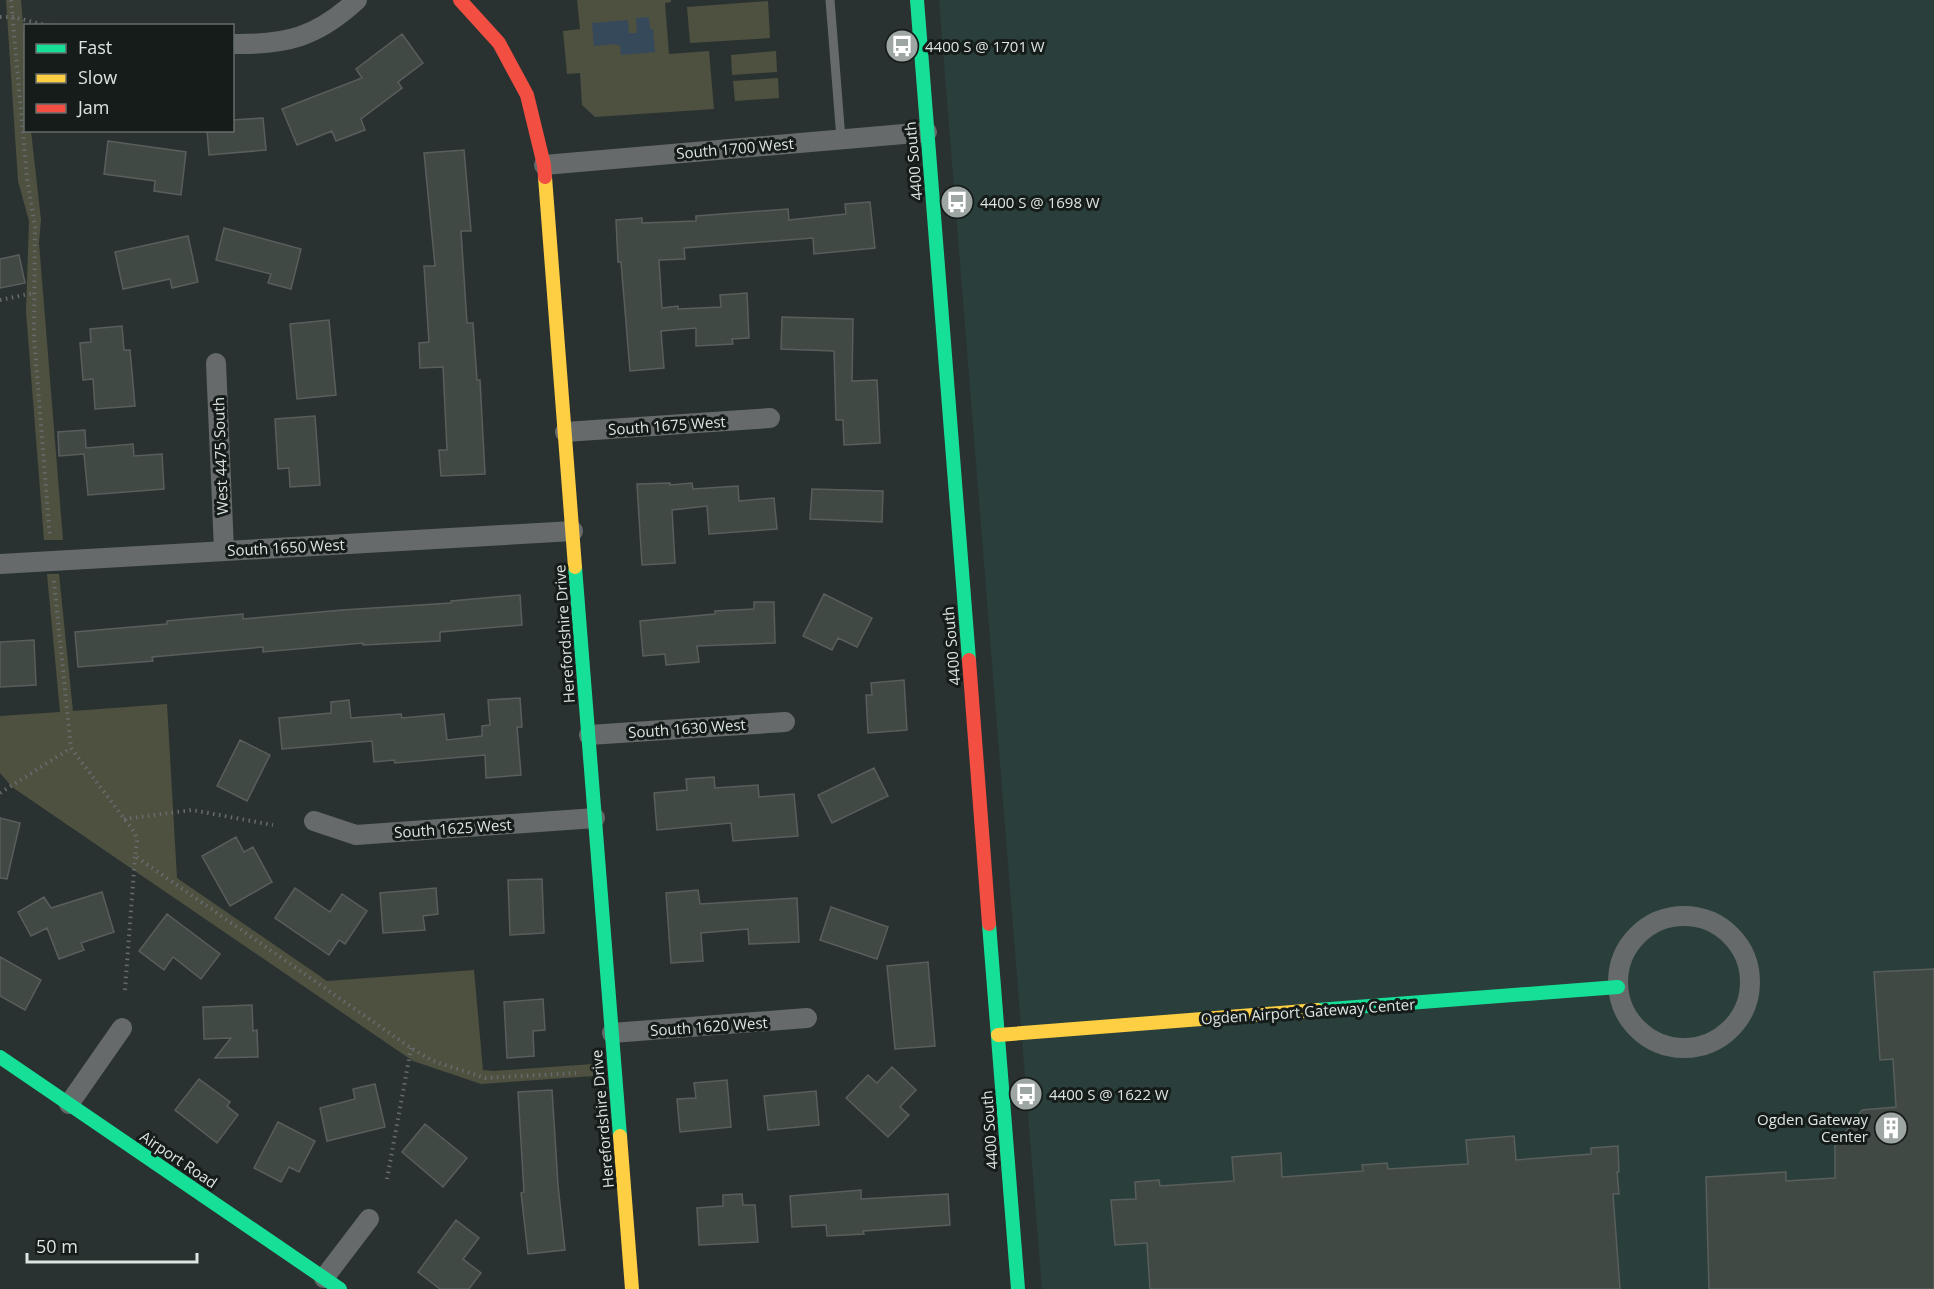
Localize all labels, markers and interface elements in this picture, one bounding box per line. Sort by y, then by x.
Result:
legend [24,24,234,132]
bus stop icon: 4400 S @ 1701 W [884,28,920,64]
text: Fast [78,35,112,59]
place label: 4400 S @ 1701 W [925,36,1045,56]
text: Slow [78,65,117,89]
text: Jam [76,95,110,119]
street label: 4400 South [900,121,926,201]
street label: South 1700 West [675,133,795,163]
bus stop icon: 4400 S @ 1698 W [939,184,975,220]
place label: 4400 S @ 1698 W [980,192,1100,212]
street label: West 4475 South [208,397,232,515]
street label: South 1675 West [608,411,726,439]
street label: South 1650 West [227,534,345,560]
street label: Herefordshire Drive [549,564,579,704]
street label: 4400 South [938,606,964,686]
street label: South 1630 West [628,714,746,742]
street label: South 1625 West [394,814,512,842]
street label: Ogden Airport Gateway Center [1200,994,1416,1028]
street label: South 1620 West [650,1012,768,1040]
street label: Herefordshire Drive [586,1049,618,1189]
bus stop icon: 4400 S @ 1622 W [1008,1076,1044,1112]
place label: 4400 S @ 1622 W [1049,1084,1169,1104]
street label: 4400 South [976,1090,1002,1170]
place label: Ogden Gateway Center [1757,1109,1868,1146]
building icon: Ogden Gateway Center [1873,1110,1909,1146]
street label: Airport Road [137,1126,221,1192]
scale bar [27,1226,196,1264]
text: 50 m [36,1234,78,1258]

